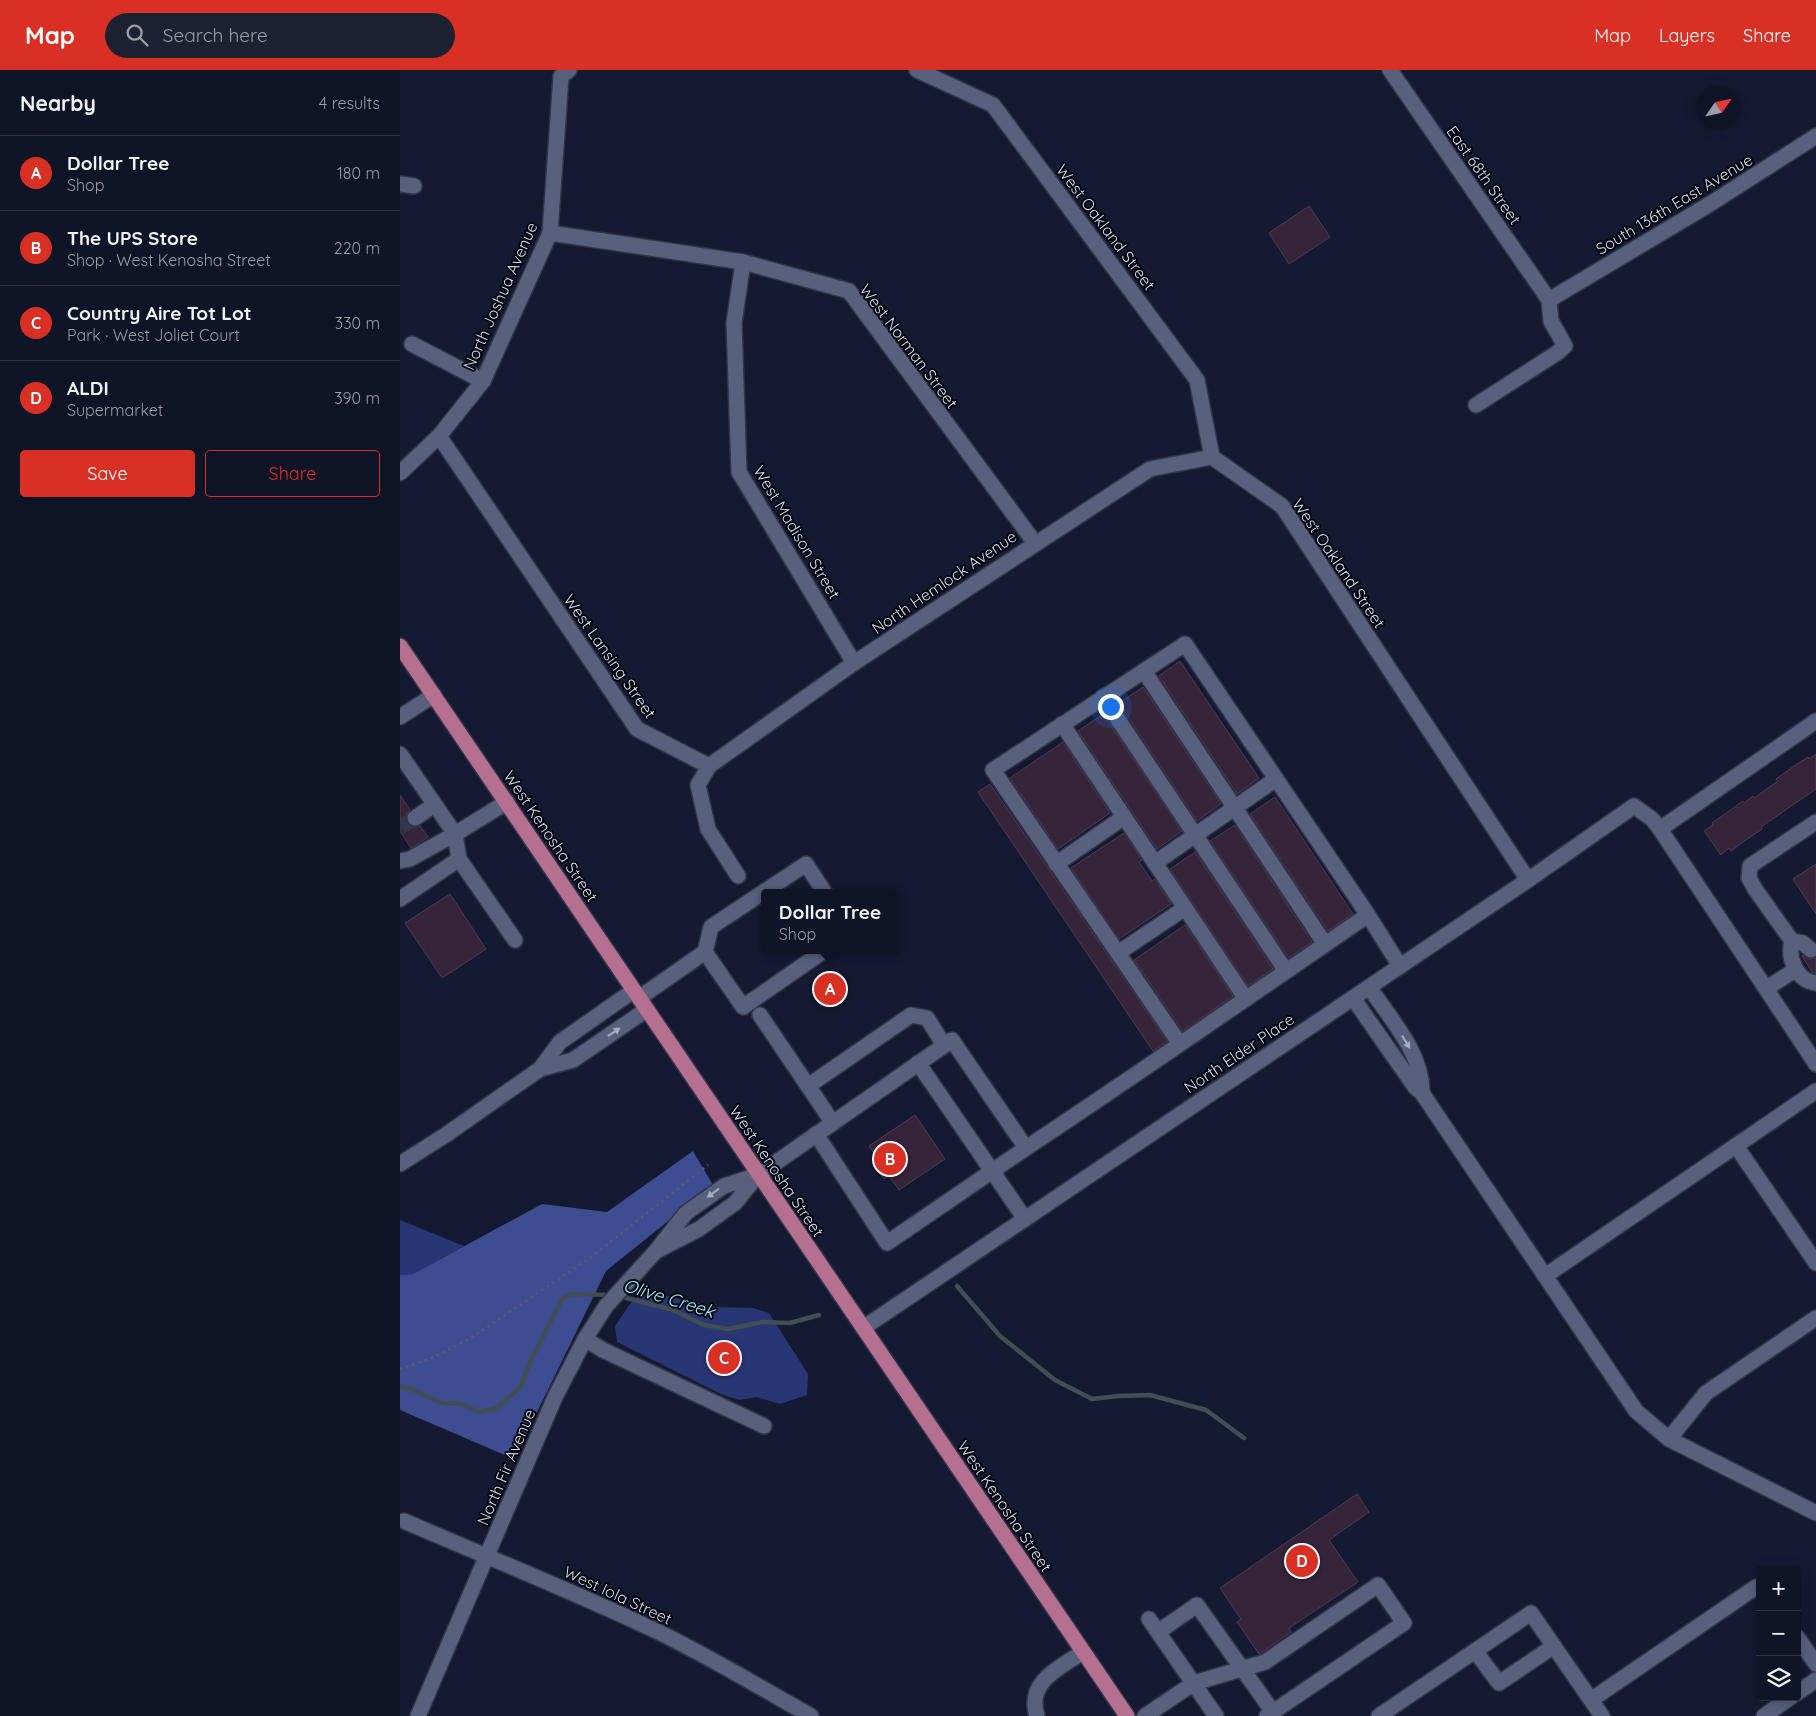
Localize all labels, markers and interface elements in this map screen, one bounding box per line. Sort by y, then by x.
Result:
search box [105,13,455,58]
text: Map [25,20,75,50]
icon: search [123,21,151,49]
text: Search here [163,23,268,47]
text: Map [1594,24,1631,47]
text: Layers [1659,24,1715,47]
text: Share [1743,24,1791,47]
north arrow [1696,85,1741,130]
text: Nearby [20,90,96,116]
text: 4 results [319,93,380,113]
street label: East 68th Street [1443,122,1525,228]
street label: South 136th East Avenue [1592,149,1756,259]
text: Dollar Tree [67,151,169,175]
street label: West Oakland Street [1052,160,1160,294]
text: A [31,163,41,183]
text: 180 m [337,163,380,183]
text: Shop [67,175,104,195]
street label: North Joshua Avenue [458,219,542,373]
text: The UPS Store [67,226,198,250]
text: B [31,238,41,258]
text: 220 m [334,238,380,258]
text: Shop · West Kenosha Street [67,250,271,270]
street label: West Norman Street [856,280,962,412]
text: Country Aire Tot Lot [67,301,252,325]
text: C [31,313,41,333]
text: 330 m [335,313,380,333]
text: Park · West Joliet Court [67,325,240,345]
text: ALDI [67,376,109,400]
text: D [30,388,42,408]
text: 390 m [334,388,380,408]
text: Supermarket [67,400,163,420]
button: Save [20,450,195,497]
button: Share [205,450,380,497]
street label: West Madison Street [749,462,845,602]
street label: West Oakland Street [1288,494,1390,632]
street label: North Hemlock Avenue [868,526,1020,638]
street label: West Lansing Street [560,590,660,722]
your location [1098,694,1124,720]
street label: West Kenosha Street [500,766,602,906]
popup [761,889,899,954]
text: Dollar Tree [779,900,881,924]
text: Shop [779,924,816,944]
pin: A [814,970,846,1008]
street label: North Elder Place [1180,1009,1298,1097]
one-way arrow [607,1027,620,1037]
one-way arrow [1401,1035,1410,1049]
street label: West Kenosha Street [726,1101,828,1241]
pin: B [874,1140,906,1178]
one-way arrow [707,1188,720,1198]
water label: Olive Creek [620,1273,719,1323]
pin: C [708,1339,740,1377]
street label: North Fir Avenue [473,1406,539,1528]
street label: West Kenosha Street [954,1436,1056,1576]
pin: D [1286,1542,1318,1580]
street label: West Iola Street [561,1561,675,1629]
map controls [1756,1566,1801,1701]
button: + [1756,1566,1801,1611]
button: − [1756,1611,1801,1656]
button: layers [1756,1656,1801,1701]

